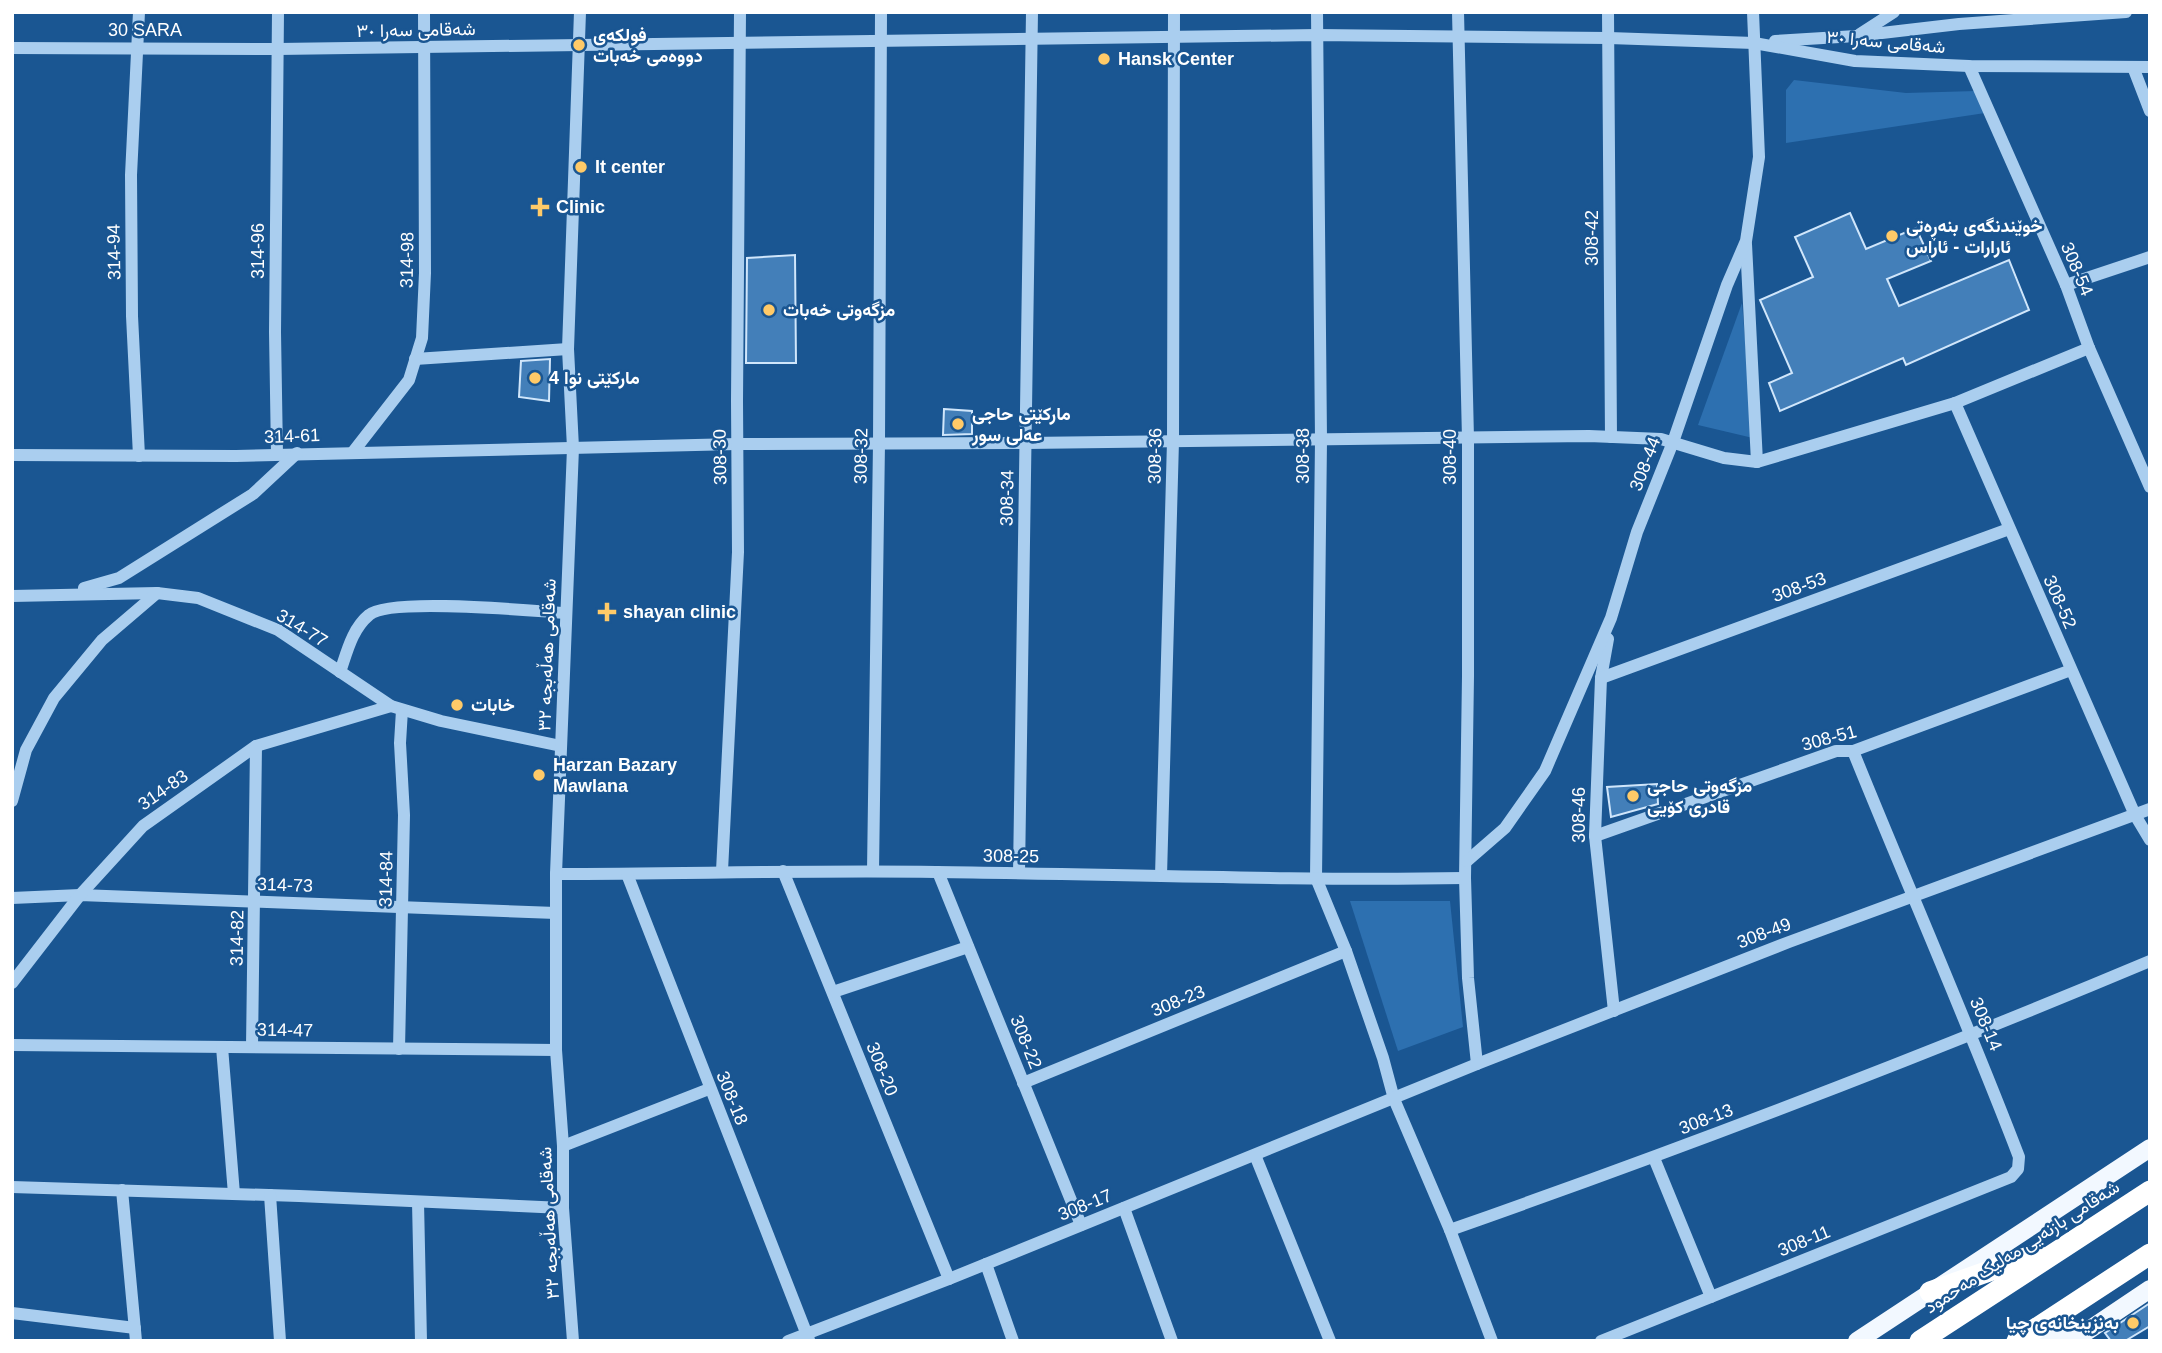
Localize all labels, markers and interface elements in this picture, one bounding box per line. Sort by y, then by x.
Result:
street label: شەقامی سەرا ٣٠ [356,19,476,42]
street label: 30 SARA [108,20,182,40]
place label: فولکه‌ی دووه‌می خه‌بات [593,25,703,67]
street label: شەقامی سەرا ٣٠ [1826,27,1946,58]
marker: فولکه‌ی دووه‌می خه‌بات [571,37,587,53]
place label: Hansk Center [1118,49,1234,69]
marker: Hansk Center [1096,51,1112,67]
place label: It center [595,157,665,177]
marker: It center [573,159,589,175]
marker: Clinic [530,197,550,217]
place label: Clinic [556,197,605,217]
street label: 308-42 [1582,210,1602,266]
place label: خوێندنگەی بنەڕەتی ئارارات - ئاراس [1906,216,2043,258]
street label: 314-96 [248,223,268,279]
street label: 314-94 [104,224,124,280]
marker: خوێندنگەی بنەڕەتی ئارارات - ئاراس [1884,228,1900,244]
street label: 314-98 [397,232,417,288]
street label: 308-54 [2057,239,2097,299]
place label: مزگەوتی خەبات [783,300,895,321]
marker: مزگەوتی خەبات [761,302,777,318]
place label: مارکێتی نوا 4 [549,368,640,389]
marker: مارکێتی نوا 4 [527,370,543,386]
place label: مارکێتی حاجی عەلی سور [971,404,1071,446]
marker: مارکێتی حاجی عەلی سور [950,416,966,432]
street label: 314-61 [264,425,320,447]
street label: 308-32 [851,428,871,484]
street label: 308-36 [1145,428,1165,484]
street label: 308-38 [1293,428,1313,484]
street label: 308-30 [710,429,730,485]
street label: 308-40 [1440,429,1460,485]
street label: 308-44 [1626,434,1664,494]
street label: 308-34 [997,470,1017,526]
street label: 308-53 [1769,568,1829,606]
street label: 308-52 [2039,572,2081,632]
street label: شەقامی هەڵەبجە ٣٢ [533,578,561,732]
marker: shayan clinic [597,602,617,622]
place label: shayan clinic [623,602,736,622]
street label: 314-77 [273,605,331,651]
place label: خابات [471,695,515,716]
marker: خابات [449,697,465,713]
street label: 308-51 [1799,721,1859,755]
place label: Harzan Bazary Mawlana [553,755,677,796]
street label: 314-83 [134,766,192,814]
marker: Harzan Bazary Mawlana [531,767,547,783]
place label: مزگەوتی حاجی قادری کۆیی [1647,776,1752,818]
street label: 308-46 [1569,787,1589,843]
marker: مزگەوتی حاجی قادری کۆیی [1625,788,1641,804]
street label: 308-25 [983,846,1039,866]
street label: 314-84 [376,851,396,907]
street label: 314-73 [257,874,313,896]
street label: 314-82 [227,910,247,966]
street label: 308-49 [1734,914,1794,952]
street label: 308-23 [1148,981,1208,1021]
street label: 308-14 [1966,994,2006,1054]
street label: 308-22 [1006,1012,1046,1072]
street label: 314-47 [257,1020,313,1040]
street label: 308-20 [862,1039,902,1099]
street label: 308-18 [712,1068,752,1128]
street label: 308-13 [1676,1100,1736,1138]
street label: شەقامی هەڵەبجە ٣٢ [534,1146,564,1300]
street label: شەقامی بازنەیی مەلیک مەحمود [1921,1177,2124,1318]
street label: 308-17 [1055,1185,1115,1225]
street label: 308-11 [1775,1221,1833,1261]
place label: بەنزینخانەی چیا [2006,1313,2119,1335]
marker: بەنزینخانەی چیا [2125,1315,2141,1331]

